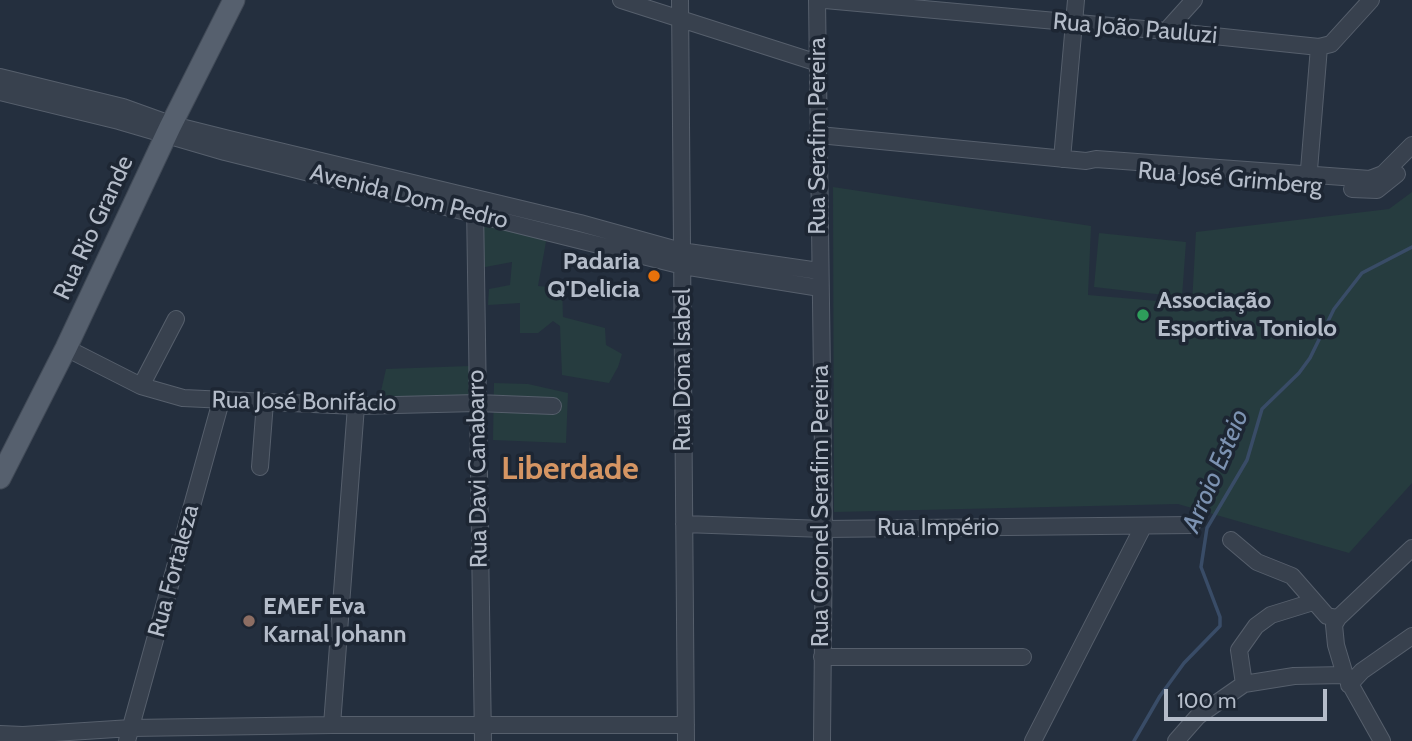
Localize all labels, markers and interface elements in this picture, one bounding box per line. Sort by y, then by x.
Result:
street label: Rua João Pauluzi [1052,7,1218,51]
street label: Rua Serafim Pereira [804,37,832,235]
street label: Rua Rio Grande [48,151,140,305]
street label: Rua José Grimberg [1137,157,1323,201]
street label: Avenida Dom Pedro [307,158,511,236]
place label: Padaria Q'Delicia [547,248,640,304]
marker: Padaria Q'Delicia [646,268,662,284]
place label: Associação Esportiva Toniolo [1157,287,1337,343]
street label: Rua Dona Isabel [669,288,697,452]
marker: Associação Esportiva Toniolo [1135,307,1151,323]
street label: Rua Coronel Serafim Pereira [807,365,835,647]
street label: Rua Davi Canabarro [462,370,494,568]
street label: Rua José Bonifácio [211,386,397,418]
water label: Arroio Esteio [1176,405,1256,537]
district label: Liberdade [501,451,639,489]
street label: Rua Fortaleza [142,501,206,641]
street label: Rua Império [877,514,999,542]
place label: EMEF Eva Karnal Johann [263,593,406,649]
marker: EMEF Eva Karnal Johann [241,613,257,629]
scale bar [1167,674,1330,718]
text: 100 m [1177,688,1236,713]

